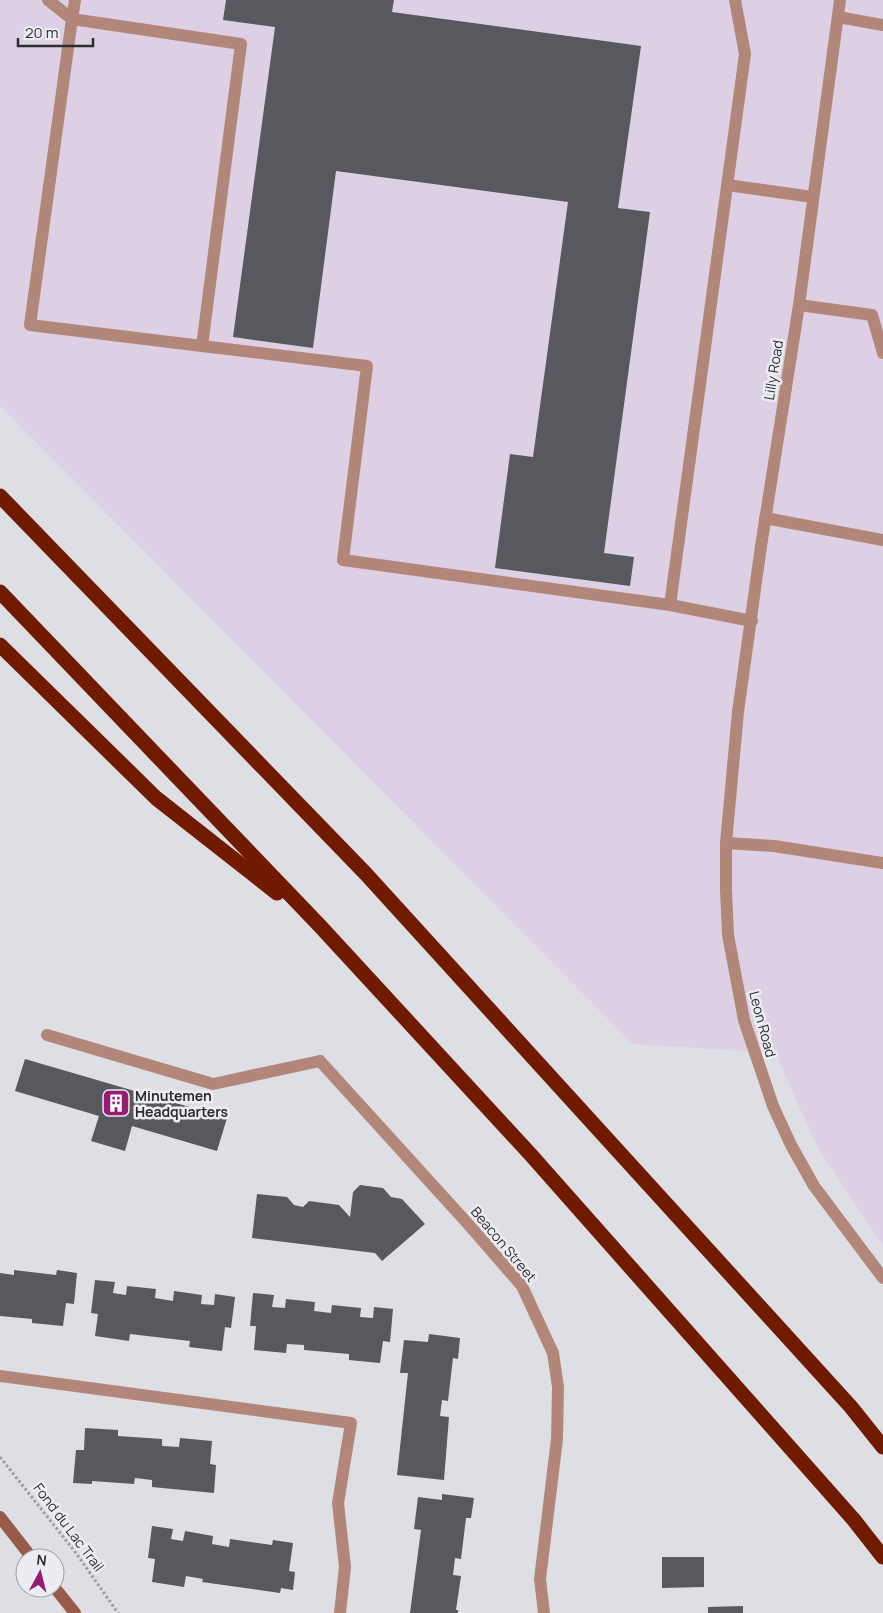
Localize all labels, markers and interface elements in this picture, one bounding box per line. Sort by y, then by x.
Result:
scale bar [18,15,92,47]
text: 20 m [25,22,58,43]
street label: Lilly Road [759,339,787,401]
street label: Leon Road [745,989,781,1059]
place label: Minutemen Headquarters [135,1086,229,1121]
building icon: Minutemen Headquarters [101,1088,131,1118]
street label: Beacon Street [467,1202,541,1286]
street label: Fond du Lac Trail [29,1479,109,1575]
north arrow [15,1548,65,1598]
text: N [35,1550,48,1570]

